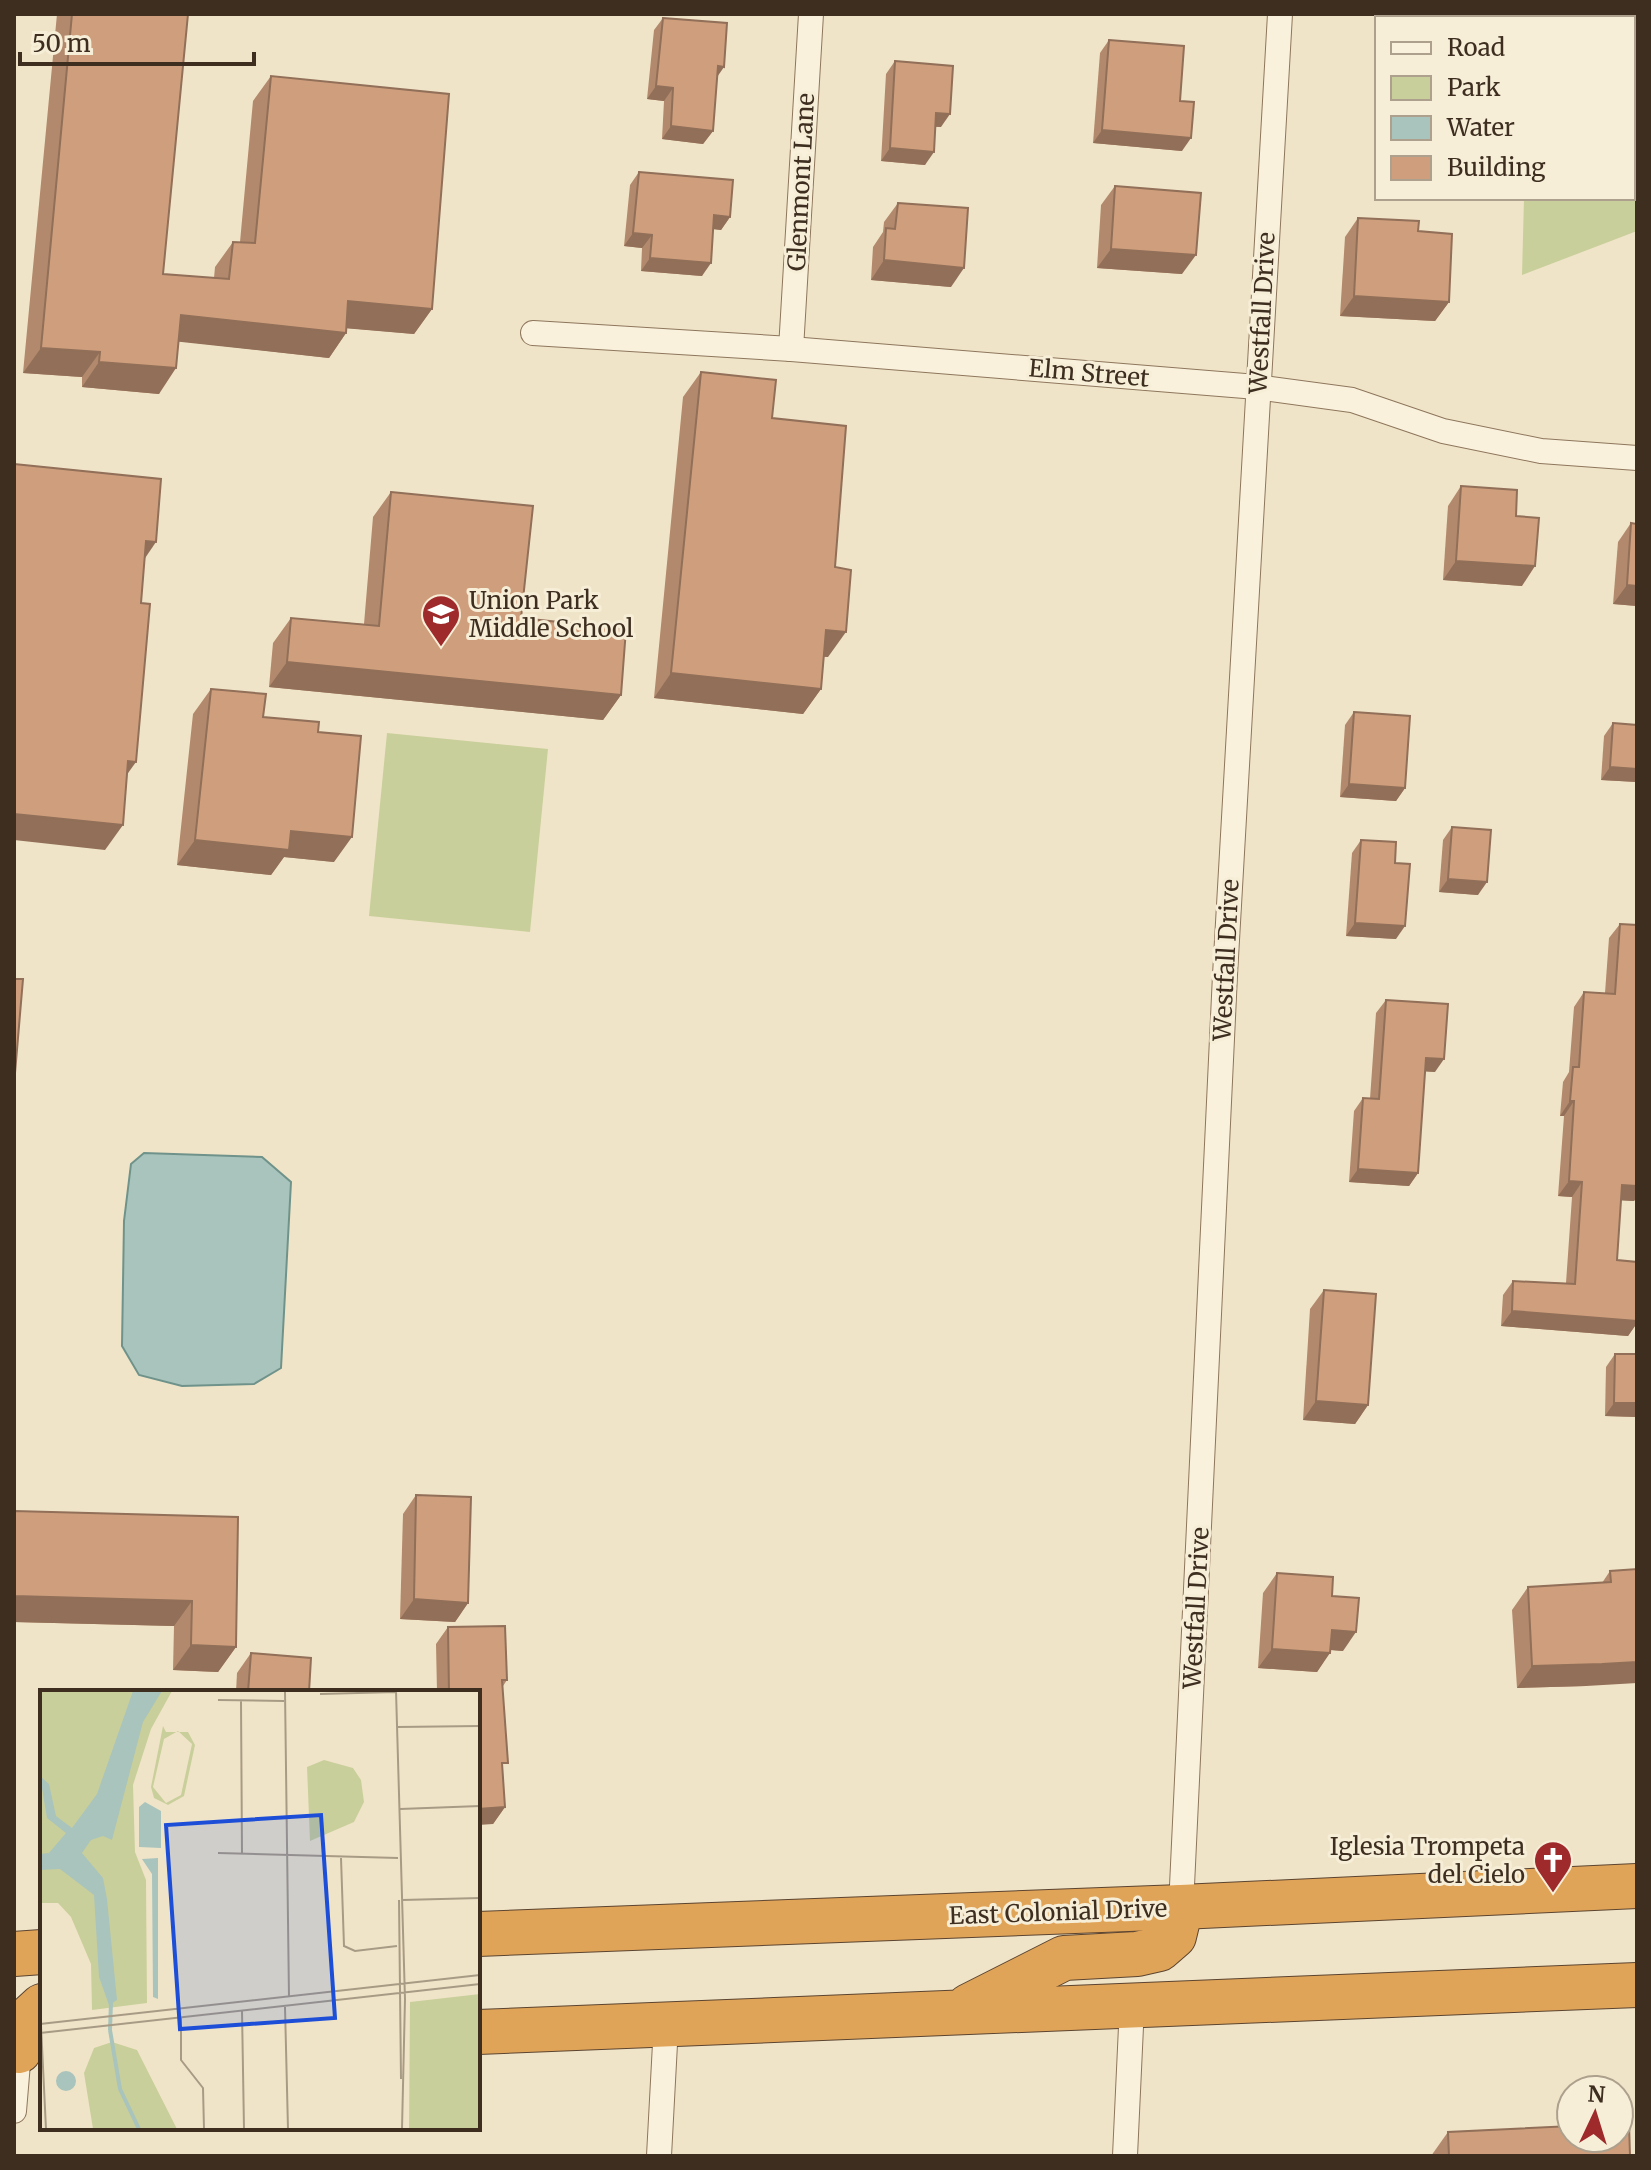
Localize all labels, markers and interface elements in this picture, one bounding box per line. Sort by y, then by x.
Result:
scale bar [20,16,254,66]
legend [1375,16,1635,200]
text: 50 m [32,28,91,59]
text: Road [1447,32,1505,63]
text: Park [1447,72,1501,103]
street label: Glenmont Lane [781,92,821,272]
text: Water [1446,112,1515,143]
text: Building [1447,152,1546,183]
street label: Westfall Drive [1242,231,1282,396]
street label: Elm Street [1027,352,1151,394]
place label: Union Park Middle School [469,585,633,644]
school or university icon: Union Park Middle School [420,593,462,648]
street label: Westfall Drive [1206,878,1246,1043]
street label: Westfall Drive [1176,1526,1216,1691]
inset map [40,1690,480,2130]
place label: Iglesia Trompeta del Cielo [1330,1831,1525,1890]
church icon: Iglesia Trompeta del Cielo [1532,1839,1574,1894]
street label: East Colonial Drive [948,1893,1168,1931]
north arrow [1555,2074,1635,2154]
text: N [1587,2079,1607,2109]

